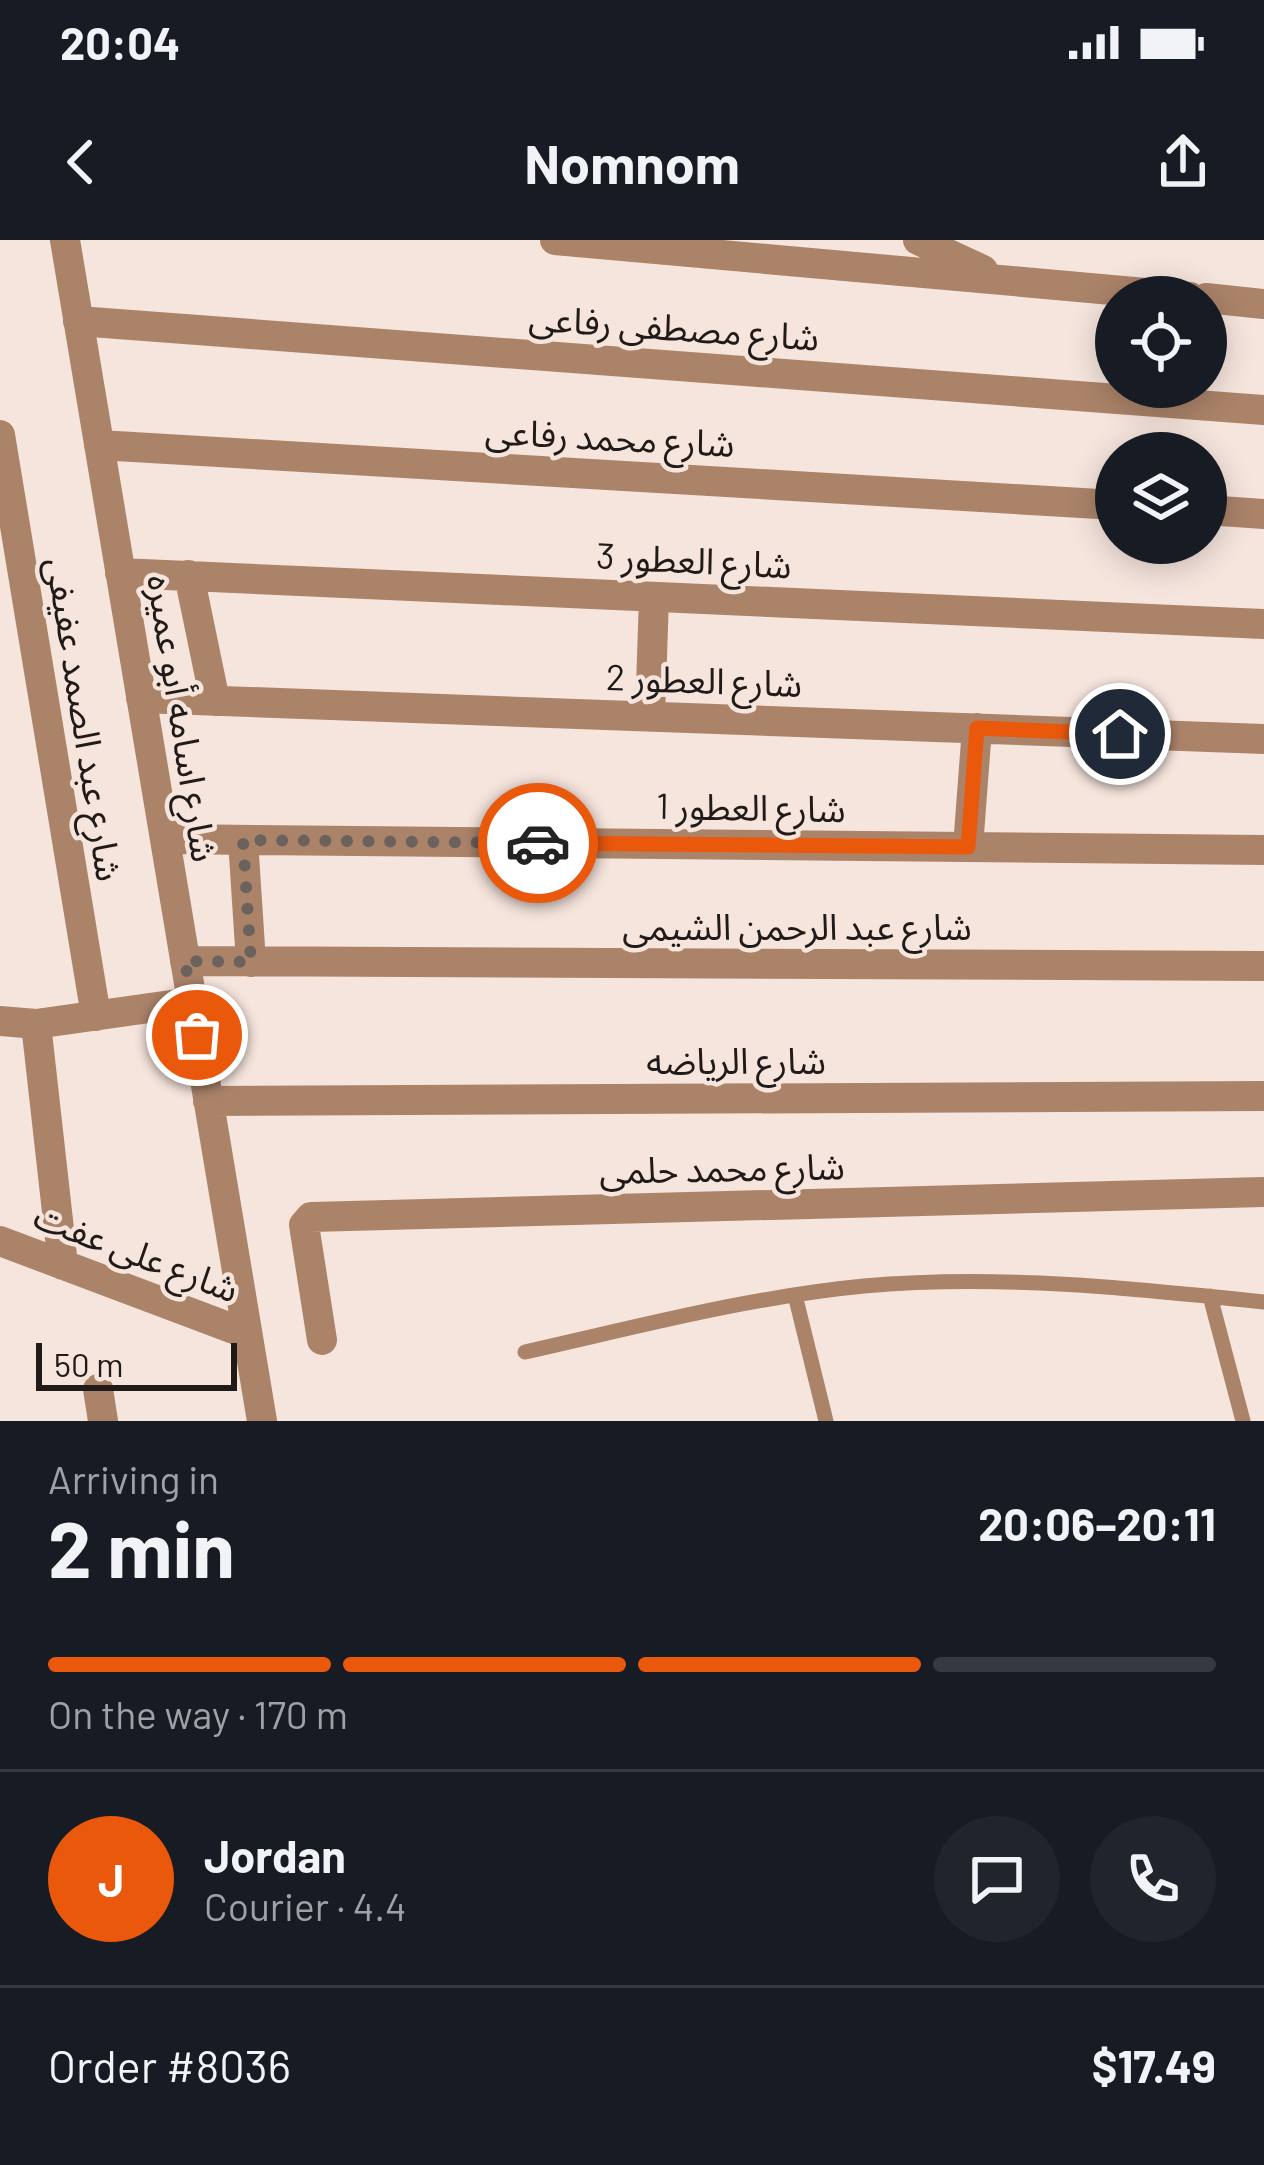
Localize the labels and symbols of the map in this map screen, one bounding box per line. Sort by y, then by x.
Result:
street label: شارع مصطفى رفاعى [527,294,821,365]
street label: شارع محمد رفاعى [484,408,736,471]
street label: شارع العطور 3 [595,532,793,593]
street label: شارع عبد الصمد عفيفى [32,554,133,885]
street label: شارع اسامه أبو عميره [133,571,228,866]
street label: شارع العطور 2 [605,654,803,711]
pin [1069,683,1171,785]
courier [478,783,598,903]
street label: شارع العطور 1 [656,783,846,836]
street label: شارع عبد الرحمن الشيمى [622,904,972,954]
pin [146,984,248,1086]
street label: شارع الرياضه [646,1038,826,1088]
street label: شارع محمد حلمى [599,1143,845,1198]
street label: شارع على عفت [26,1192,245,1316]
scale bar [36,1337,237,1390]

